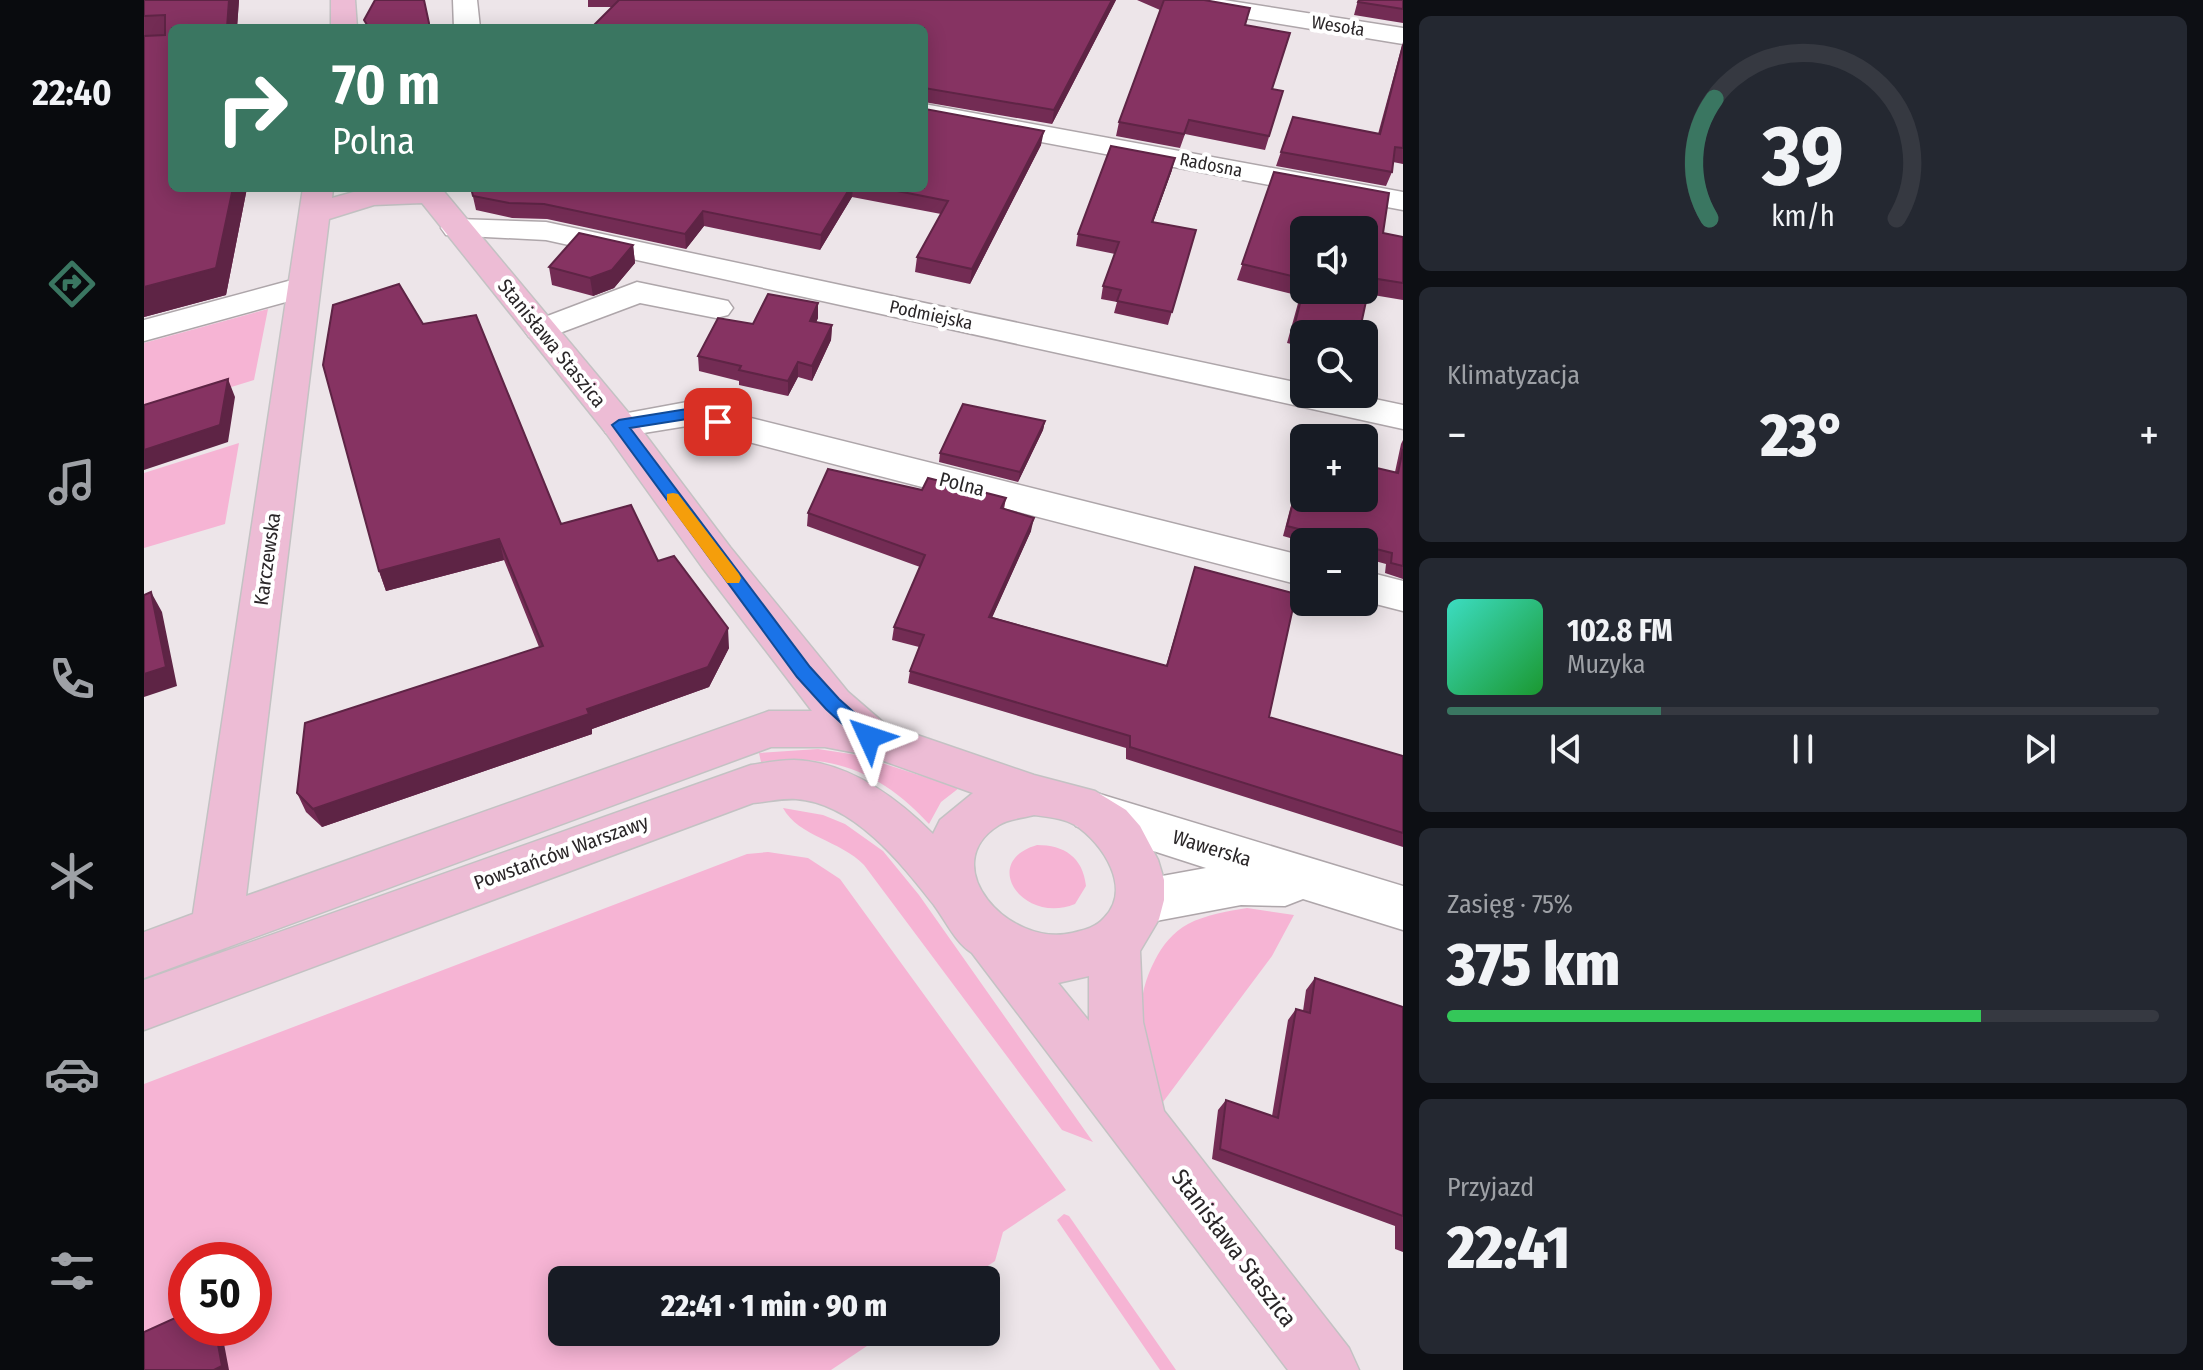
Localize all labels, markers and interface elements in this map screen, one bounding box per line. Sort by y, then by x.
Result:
street label: Wesoła [1310,11,1366,41]
text: 70 m [332,52,440,119]
icon: right [200,56,304,160]
text: 22:40 [32,71,112,115]
text: 39 [1761,107,1844,207]
text: Polna [332,120,415,164]
street label: Radosna [1178,148,1244,182]
text: km/h [1771,200,1835,235]
map controls [1290,216,1378,616]
button: sound [1290,216,1378,304]
icon: directions [44,256,100,312]
street label: Stanisława Staszica [493,274,611,412]
street label: Podmiejska [887,295,975,335]
button: search [1290,320,1378,408]
text: Klimatyzacja [1447,360,1580,391]
pin [684,388,752,456]
icon: arrive [696,400,740,444]
text: 23° [1760,400,1845,472]
text: − [1447,409,1467,462]
text: + [2139,409,2159,462]
button: + [1290,424,1378,512]
icon: music [44,454,100,510]
street label: Polna [937,467,987,501]
street label: Karczewska [249,511,285,607]
button: − [1290,528,1378,616]
text: 102.8 FM [1567,613,1673,649]
text: Muzyka [1567,649,1645,680]
icon: phone [44,651,100,707]
position arrow [827,695,911,779]
icon: previous [1544,727,1588,771]
icon: pause [1781,727,1825,771]
icon: next [2018,727,2062,771]
street label: Powstańców Warszawy [470,809,652,895]
street label: Wawerska [1170,825,1254,871]
icon: climate [44,848,100,904]
text: Zasięg · 75% [1447,889,1573,920]
text: 375 km [1447,929,1620,1001]
icon: car [44,1046,100,1102]
street label: Stanisława Staszica [1166,1164,1302,1332]
text: Przyjazd [1447,1172,1534,1203]
text: 22:41 [1447,1212,1570,1284]
speed limit sign: 50 [168,1242,272,1346]
icon: filters [44,1243,100,1299]
text: 22:41 · 1 min · 90 m [661,1288,887,1324]

